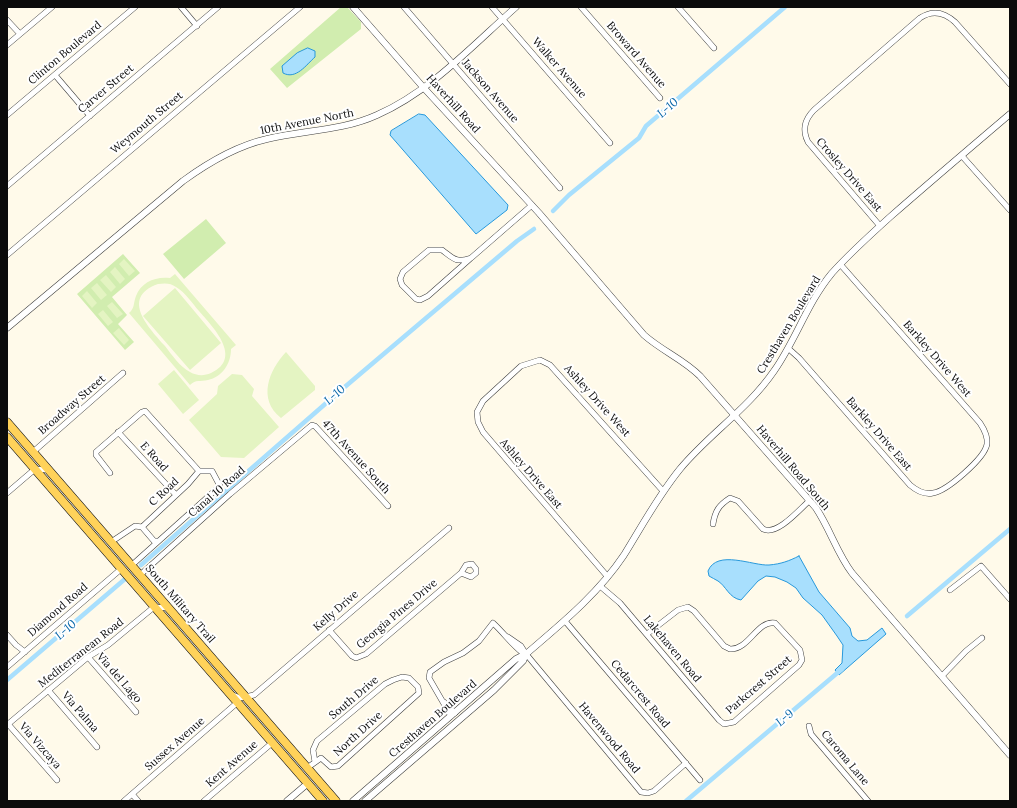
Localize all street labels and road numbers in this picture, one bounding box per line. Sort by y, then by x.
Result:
street label: Clinton Boulevard [26,18,104,88]
street label: Broward Avenue [604,19,668,91]
street label: Walker Avenue [529,35,589,101]
street label: Jackson Avenue [459,57,521,125]
street label: Carver Street [76,62,136,116]
street label: Haverhill Road [423,72,483,136]
street label: Weymouth Street [108,89,186,157]
street label: 10th Avenue North [259,106,355,138]
street label: Crosley Drive East [813,135,885,215]
street label: Cresthaven Boulevard [755,274,823,376]
street label: Barkley Drive West [900,318,974,400]
street label: Ashley Drive West [561,362,633,440]
street label: Broadway Street [36,372,108,438]
street label: Barkley Drive East [844,395,914,473]
street label: 47th Avenue South [319,417,393,497]
street label: Haverhill Road South [753,423,833,513]
street label: Ashley Drive East [497,436,565,512]
street label: E Road [137,439,171,475]
street label: Canal 10 Road [186,464,248,520]
street label: C Road [146,475,182,509]
street label: South Military Trail [142,562,218,646]
street label: Georgia Pines Drive [354,576,440,652]
street label: Diamond Road [25,580,91,640]
street label: Kelly Drive [311,588,361,634]
street label: Lakehaven Road [640,613,704,685]
street label: Mediterranean Road [36,616,126,690]
street label: Via del Lago [94,650,144,706]
street label: Parkcrest Street [723,653,795,717]
street label: Cedarcrest Road [608,657,672,731]
street label: South Drive [327,674,381,722]
street label: Cresthaven Boulevard [386,677,480,761]
street label: Via Palma [59,689,101,735]
street label: Havenwood Road [575,700,643,776]
street label: North Drive [331,709,385,759]
street label: Sussex Avenue [142,714,208,774]
street label: Via Vizcaya [16,720,64,772]
street label: Caroma Lane [818,728,872,788]
street label: Kent Avenue [203,738,261,790]

